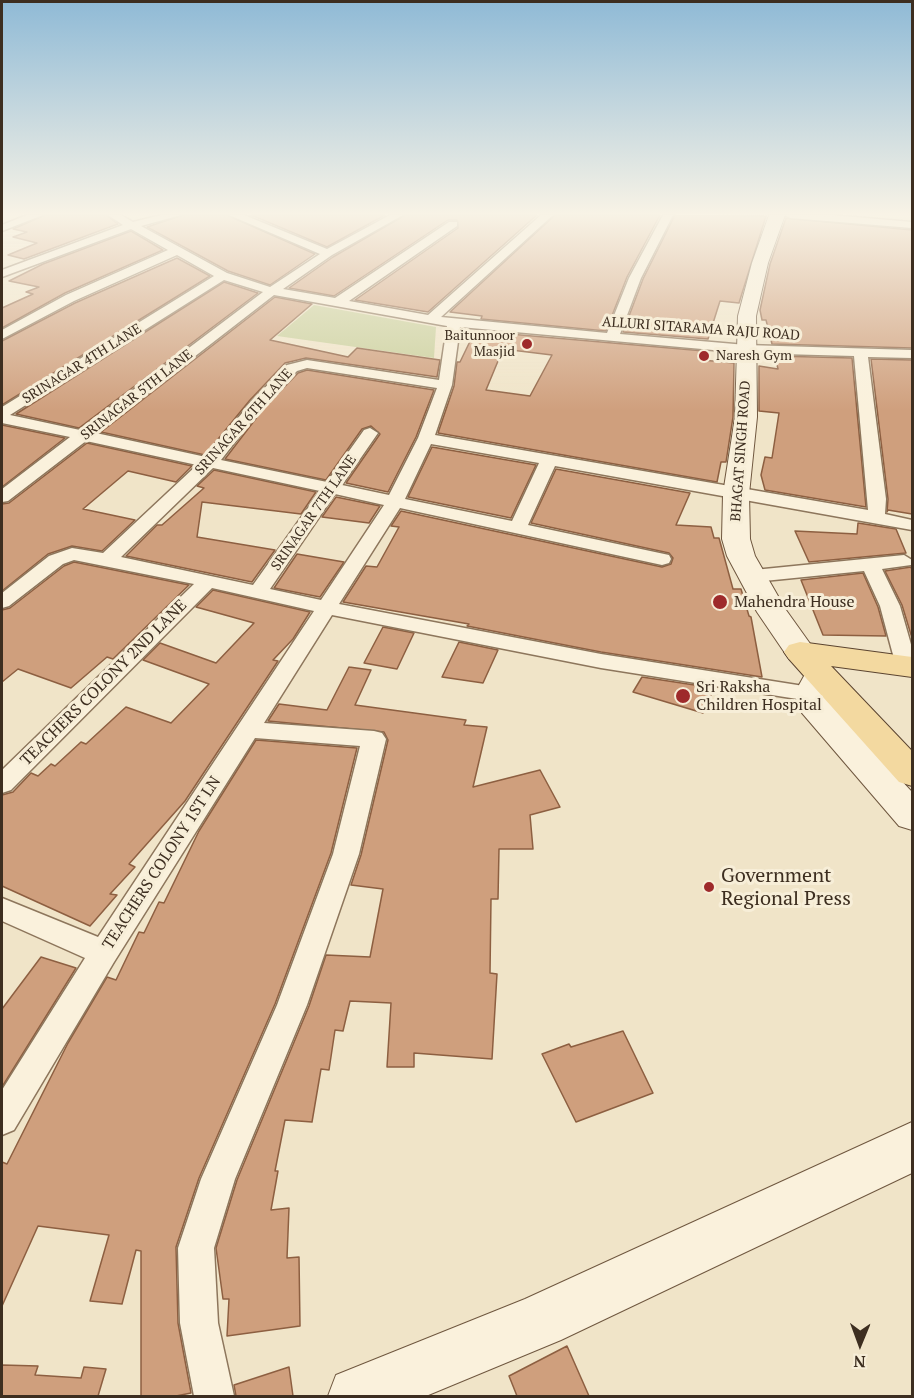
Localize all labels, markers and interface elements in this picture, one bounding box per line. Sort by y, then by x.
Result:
street label: ALLURI SITARAMA RAJU ROAD [601,314,801,344]
street label: SRINAGAR 4TH LANE [19,321,145,407]
place label: Baitunnoor Masjid [444,328,515,360]
marker: Baitunnoor Masjid [520,337,534,351]
street label: SRINAGAR 5TH LANE [78,346,196,444]
place label: Naresh Gym [716,348,792,364]
marker: Naresh Gym [697,349,711,363]
street label: SRINAGAR 6TH LANE [192,365,296,479]
street label: BHAGAT SINGH ROAD [728,380,754,522]
street label: SRINAGAR 7TH LANE [268,452,360,574]
place label: Mahendra House [734,592,855,612]
marker: Mahendra House [711,593,729,611]
street label: TEACHERS COLONY 2ND LANE [17,596,191,770]
place label: Sri Raksha Children Hospital [696,677,822,715]
marker: Sri Raksha Children Hospital [674,687,692,705]
street label: TEACHERS COLONY 1ST LN [99,773,225,953]
place label: Government Regional Press [721,864,851,911]
marker: Government Regional Press [702,880,716,894]
north arrow [830,1314,890,1374]
text: N [853,1351,866,1373]

